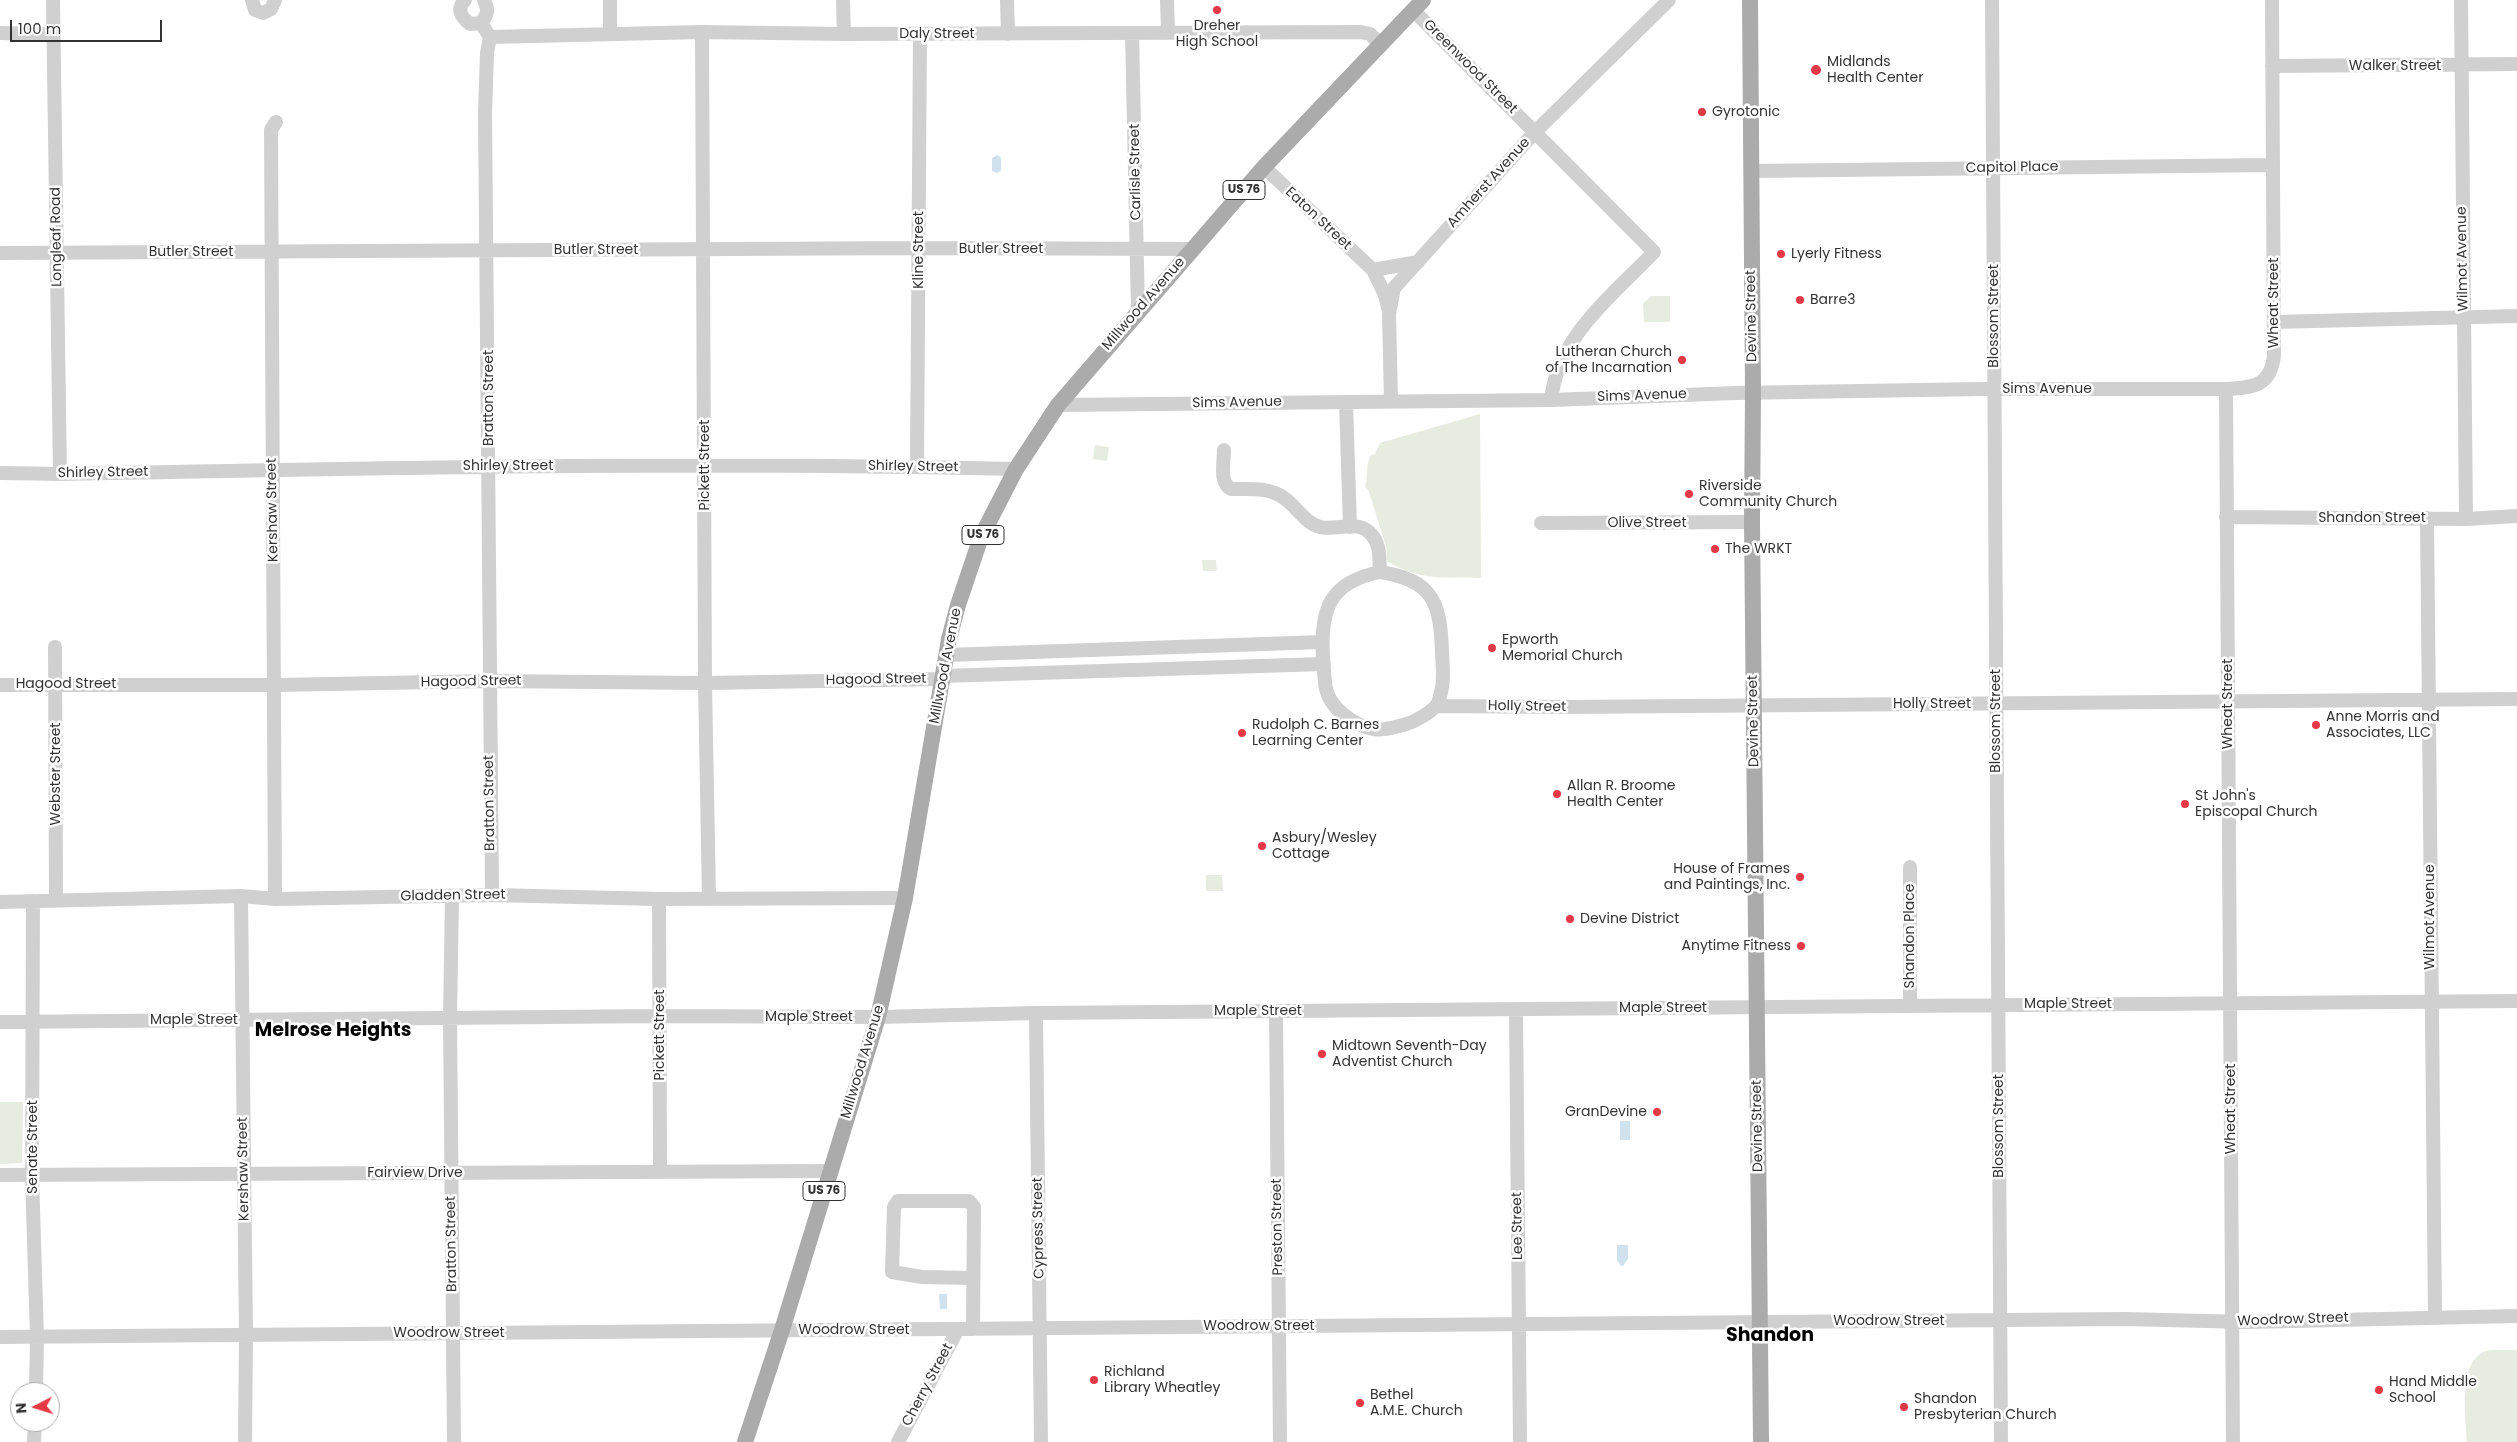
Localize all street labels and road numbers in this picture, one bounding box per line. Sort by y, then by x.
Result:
street label: Greenwood Street [1420,17,1520,117]
street label: Daly Street [899,26,975,42]
street label: Walker Street [2349,58,2441,74]
street label: Carlisle Street [1127,124,1145,220]
street label: Amherst Avenue [1444,134,1534,232]
street label: Capitol Place [1966,159,2058,177]
road number: US 76 [1223,180,1265,200]
street label: Eaton Street [1281,184,1355,254]
street label: Longleaf Road [48,187,66,287]
street label: Wilmot Avenue [2454,206,2472,312]
street label: Kline Street [911,211,927,289]
street label: Butler Street [959,241,1043,257]
street label: Butler Street [554,242,638,258]
street label: Butler Street [149,244,233,260]
street label: Millwood Avenue [1099,254,1189,354]
street label: Wheat Street [2266,258,2282,348]
street label: Blossom Street [1986,264,2002,368]
street label: Devine Street [1743,270,1761,362]
street label: Bratton Street [481,350,497,446]
street label: Sims Avenue [2002,381,2092,397]
street label: Sims Avenue [1597,386,1687,406]
street label: Sims Avenue [1192,394,1282,412]
street label: Pickett Street [697,420,713,510]
street label: Kershaw Street [264,458,282,562]
street label: Shirley Street [463,458,553,474]
street label: Shirley Street [868,458,958,476]
street label: Shirley Street [58,464,148,482]
street label: Shandon Street [2318,510,2426,526]
street label: Olive Street [1607,515,1687,531]
road number: US 76 [962,526,1004,544]
street label: Millwood Avenue [927,607,965,725]
street label: Wheat Street [2220,659,2236,749]
street label: Blossom Street [1988,669,2004,773]
street label: Hagood Street [825,671,927,689]
street label: Hagood Street [420,673,522,691]
street label: Devine Street [1745,675,1763,767]
street label: Hagood Street [16,676,116,692]
street label: Holly Street [1893,696,1971,712]
street label: Holly Street [1488,698,1566,716]
street label: Webster Street [48,723,64,825]
street label: Bratton Street [481,755,499,851]
street label: Wilmot Avenue [2422,864,2438,970]
street label: Shandon Place [1902,884,1918,988]
street label: Gladden Street [400,887,506,905]
street label: Pickett Street [652,990,668,1080]
street label: Maple Street [2024,996,2112,1012]
street label: Maple Street [1619,1000,1707,1016]
street label: Millwood Avenue [838,1003,888,1121]
street label: Maple Street [1214,1003,1302,1019]
street label: Maple Street [765,1009,853,1025]
street label: Maple Street [150,1012,238,1028]
street label: Wheat Street [2223,1064,2239,1154]
street label: Blossom Street [1991,1074,2007,1178]
street label: Devine Street [1749,1080,1767,1172]
street label: Senate Street [25,1100,41,1194]
street label: Kershaw Street [235,1117,253,1221]
street label: Fairview Drive [367,1165,463,1181]
street label: Cypress Street [1030,1177,1048,1279]
street label: Preston Street [1269,1178,1287,1276]
road number: US 76 [803,1182,845,1200]
street label: Lee Street [1509,1192,1527,1260]
street label: Bratton Street [443,1196,461,1292]
street label: Woodrow Street [2237,1310,2349,1330]
street label: Woodrow Street [1833,1313,1945,1329]
street label: Woodrow Street [1203,1318,1315,1334]
street label: Woodrow Street [798,1322,910,1338]
street label: Woodrow Street [393,1325,505,1341]
street label: Cherry Street [899,1341,957,1429]

